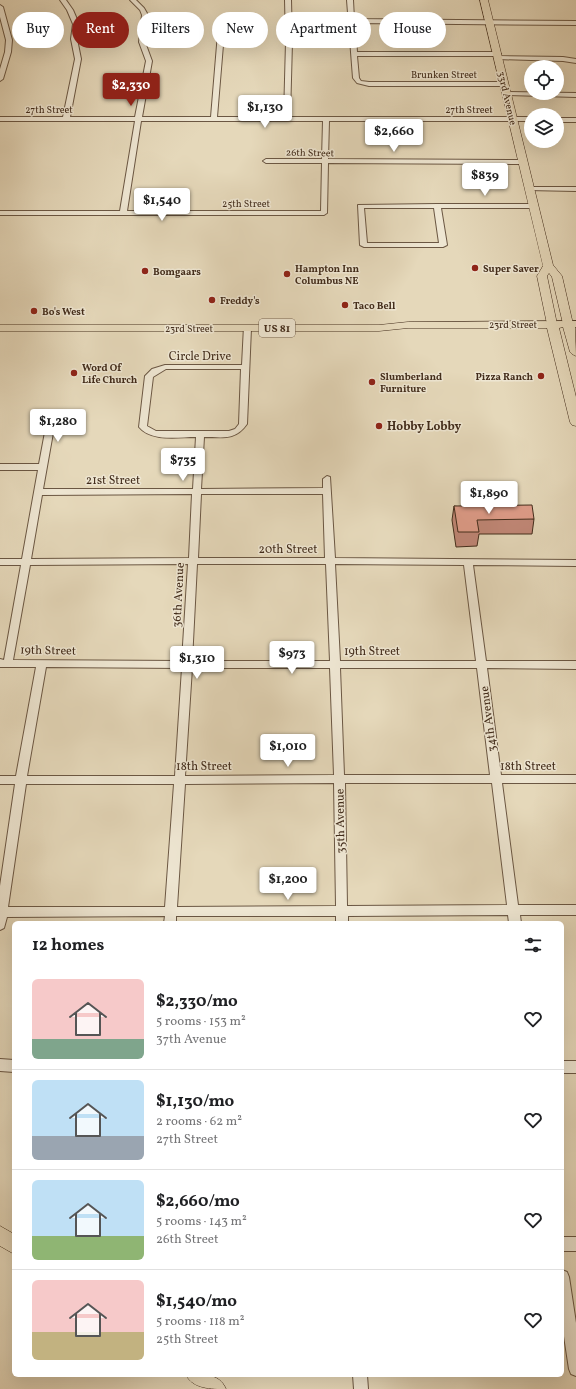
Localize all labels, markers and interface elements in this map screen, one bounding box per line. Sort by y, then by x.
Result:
chip: Buy [12,12,64,48]
chip: Rent [72,12,129,48]
chip: Filters [137,12,204,48]
chip: New [212,12,268,48]
chip: Apartment [276,12,371,48]
chip: House [379,12,446,48]
map controls [524,60,564,148]
button: locate [524,60,564,100]
street label: Brunken Street [411,68,478,82]
street label: 33rd Avenue [494,70,520,127]
pin: $2,330 [98,73,164,107]
text: $2,330 [112,77,150,95]
pin: $1,130 [232,95,298,129]
text: $1,130 [247,99,283,117]
street label: 27th Street [25,103,73,117]
street label: 27th Street [445,103,493,117]
button: layers [524,108,564,148]
pin: $2,660 [361,119,427,153]
text: $2,660 [374,123,414,141]
street label: 26th Street [286,146,335,160]
pin: $839 [461,163,509,197]
text: $839 [471,167,499,185]
pin: $1,540 [129,188,195,222]
text: $1,540 [143,192,181,210]
street label: 25th Street [222,197,270,211]
place label: Hampton Inn Columbus NE [295,262,360,288]
place label: Super Saver [483,262,539,276]
marker: Super Saver [470,263,480,273]
place label: Bomgaars [153,265,201,279]
marker: Bomgaars [140,266,150,276]
marker: Hampton Inn Columbus NE [282,269,292,279]
place label: Freddy's [220,294,260,308]
marker: Freddy's [207,295,217,305]
place label: Taco Bell [353,299,396,313]
marker: Taco Bell [340,300,350,310]
place label: Bo's West [42,305,85,319]
marker: Bo's West [29,306,39,316]
street label: 23rd Street [489,318,538,332]
road number: US 81 [259,319,295,337]
street label: 23rd Street [165,322,214,336]
street label: Circle Drive [169,349,232,365]
place label: Word Of Life Church [82,361,138,387]
marker: Word Of Life Church [69,368,79,378]
place label: Slumberland Furniture [380,370,442,396]
place label: Pizza Ranch [475,370,533,384]
marker: Pizza Ranch [536,371,546,381]
marker: Slumberland Furniture [367,377,377,387]
pin: $1,280 [25,409,91,443]
text: $1,280 [39,413,77,431]
place label: Hobby Lobby [387,419,461,435]
marker: Hobby Lobby [374,421,384,431]
pin: $735 [159,448,207,482]
text: $735 [170,452,196,470]
street label: 21st Street [86,473,140,489]
pin: $1,890 [456,481,522,515]
text: $1,890 [470,485,508,503]
street label: 20th Street [259,542,317,558]
street label: 36th Avenue [169,562,189,628]
pin: $973 [268,641,316,675]
street label: 19th Street [20,643,76,659]
street label: 19th Street [344,644,400,660]
text: $973 [278,645,306,663]
pin: $1,310 [164,646,230,680]
text: $1,310 [179,650,215,668]
street label: 34th Avenue [477,685,501,753]
pin: $1,010 [255,734,321,768]
text: $1,010 [269,738,307,756]
street label: 18th Street [176,759,232,775]
street label: 18th Street [500,759,556,775]
street label: 35th Avenue [332,788,350,854]
pin: $1,200 [255,867,321,901]
text: $1,200 [268,871,308,889]
text: 12 homes [32,934,104,957]
icon: filters [522,934,544,956]
text: $2,330/mo [156,990,238,1013]
icon: home [64,995,112,1043]
icon: heart [522,1008,544,1030]
text: 5 rooms · 153 m² [156,1013,246,1031]
text: 37th Avenue [156,1031,226,1049]
text: $1,130/mo [156,1090,234,1113]
icon: home [64,1096,112,1144]
icon: heart [522,1109,544,1131]
text: 2 rooms · 62 m² [156,1113,242,1131]
text: 27th Street [156,1131,218,1149]
text: $2,660/mo [156,1190,240,1213]
icon: home [64,1196,112,1244]
icon: heart [522,1209,544,1231]
text: 5 rooms · 143 m² [156,1213,247,1231]
text: 26th Street [156,1231,219,1249]
text: $1,540/mo [156,1290,237,1313]
icon: home [64,1296,112,1344]
icon: heart [522,1309,544,1331]
text: 5 rooms · 118 m² [156,1313,245,1331]
text: 25th Street [156,1331,218,1349]

